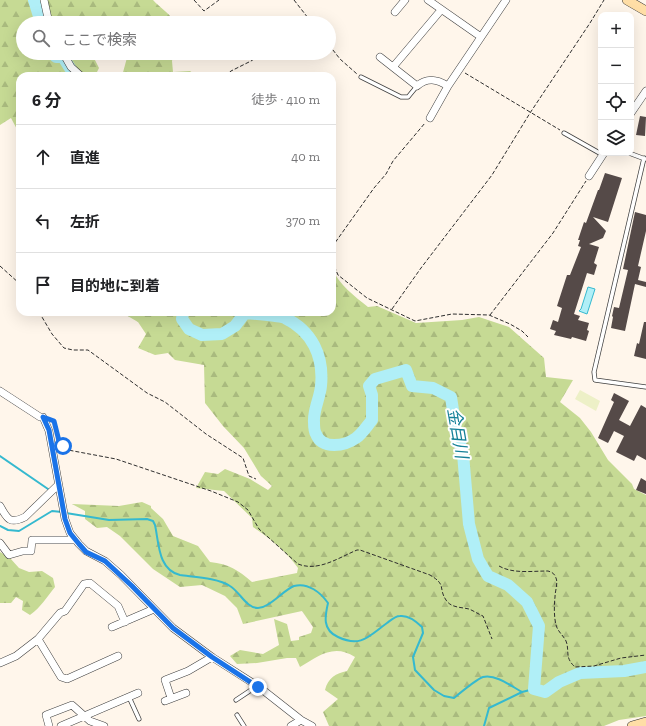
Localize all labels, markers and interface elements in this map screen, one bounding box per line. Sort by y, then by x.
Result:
map controls [598,12,634,156]
button: + [598,12,634,48]
search box [16,16,336,60]
icon: search [30,27,52,49]
text: ここで検索 [62,31,137,49]
button: − [598,48,634,84]
button: locate [598,84,634,120]
text: 6 分 [32,90,61,110]
text: 徒歩 · 410 m [252,92,320,107]
button: layers [598,120,634,156]
icon: ahead [32,146,54,168]
text: 直進 [70,149,100,167]
text: 40 m [291,149,320,164]
icon: left [32,210,54,232]
text: 左折 [70,213,100,231]
text: 370 m [286,213,320,228]
icon: arrive [32,274,54,296]
text: 目的地に到着 [70,277,160,295]
water label: 金目川 [444,406,473,462]
route start [54,437,72,455]
route end [249,678,267,696]

